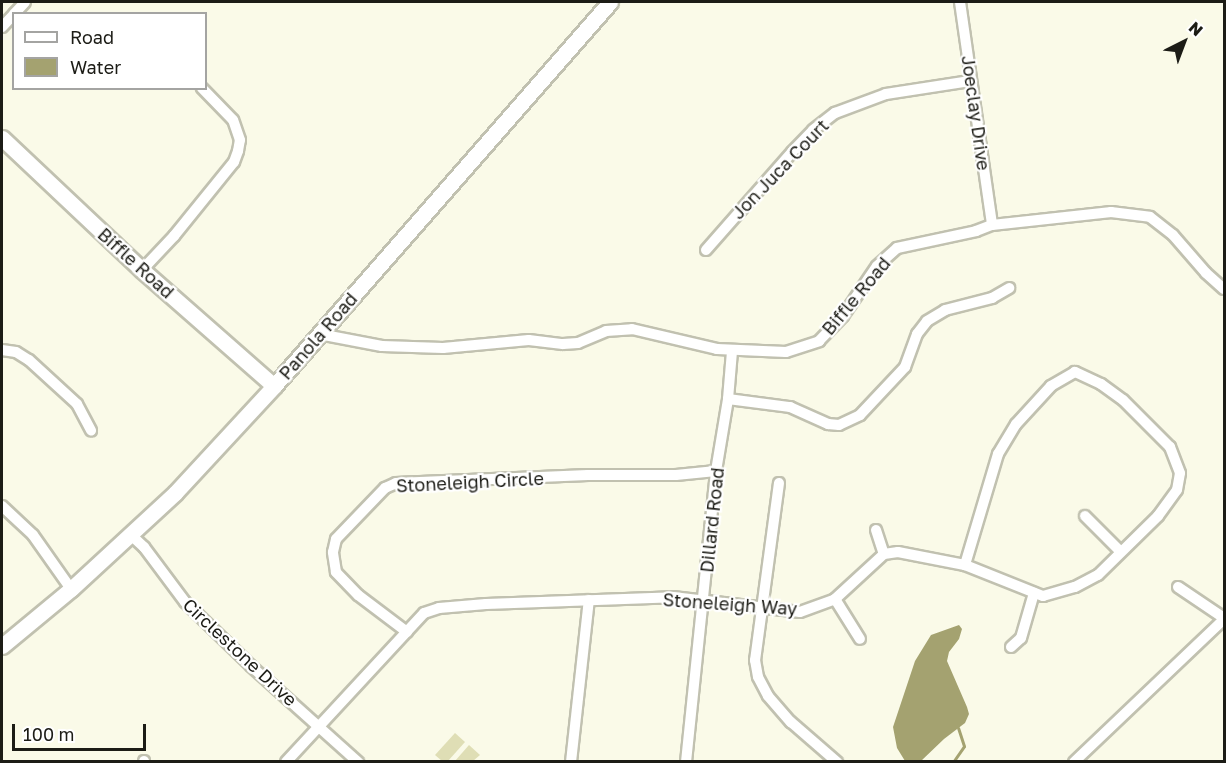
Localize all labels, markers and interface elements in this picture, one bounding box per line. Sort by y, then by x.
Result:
legend [12,12,207,90]
north arrow [1154,12,1214,72]
text: N [1185,17,1207,40]
text: Road [70,26,114,48]
street label: Joeclay Drive [957,54,995,172]
text: Water [70,56,121,78]
street label: Jon Juca Court [727,115,833,223]
street label: Biffle Road [94,223,178,303]
street label: Biffle Road [817,253,895,339]
street label: Panola Road [274,288,362,384]
street label: Dillard Road [696,466,728,574]
street label: Stoneleigh Circle [396,467,544,497]
street label: Stoneleigh Way [662,589,798,619]
street label: Circlestone Drive [179,594,301,710]
scale bar [15,712,148,750]
text: 100 m [23,723,74,745]

